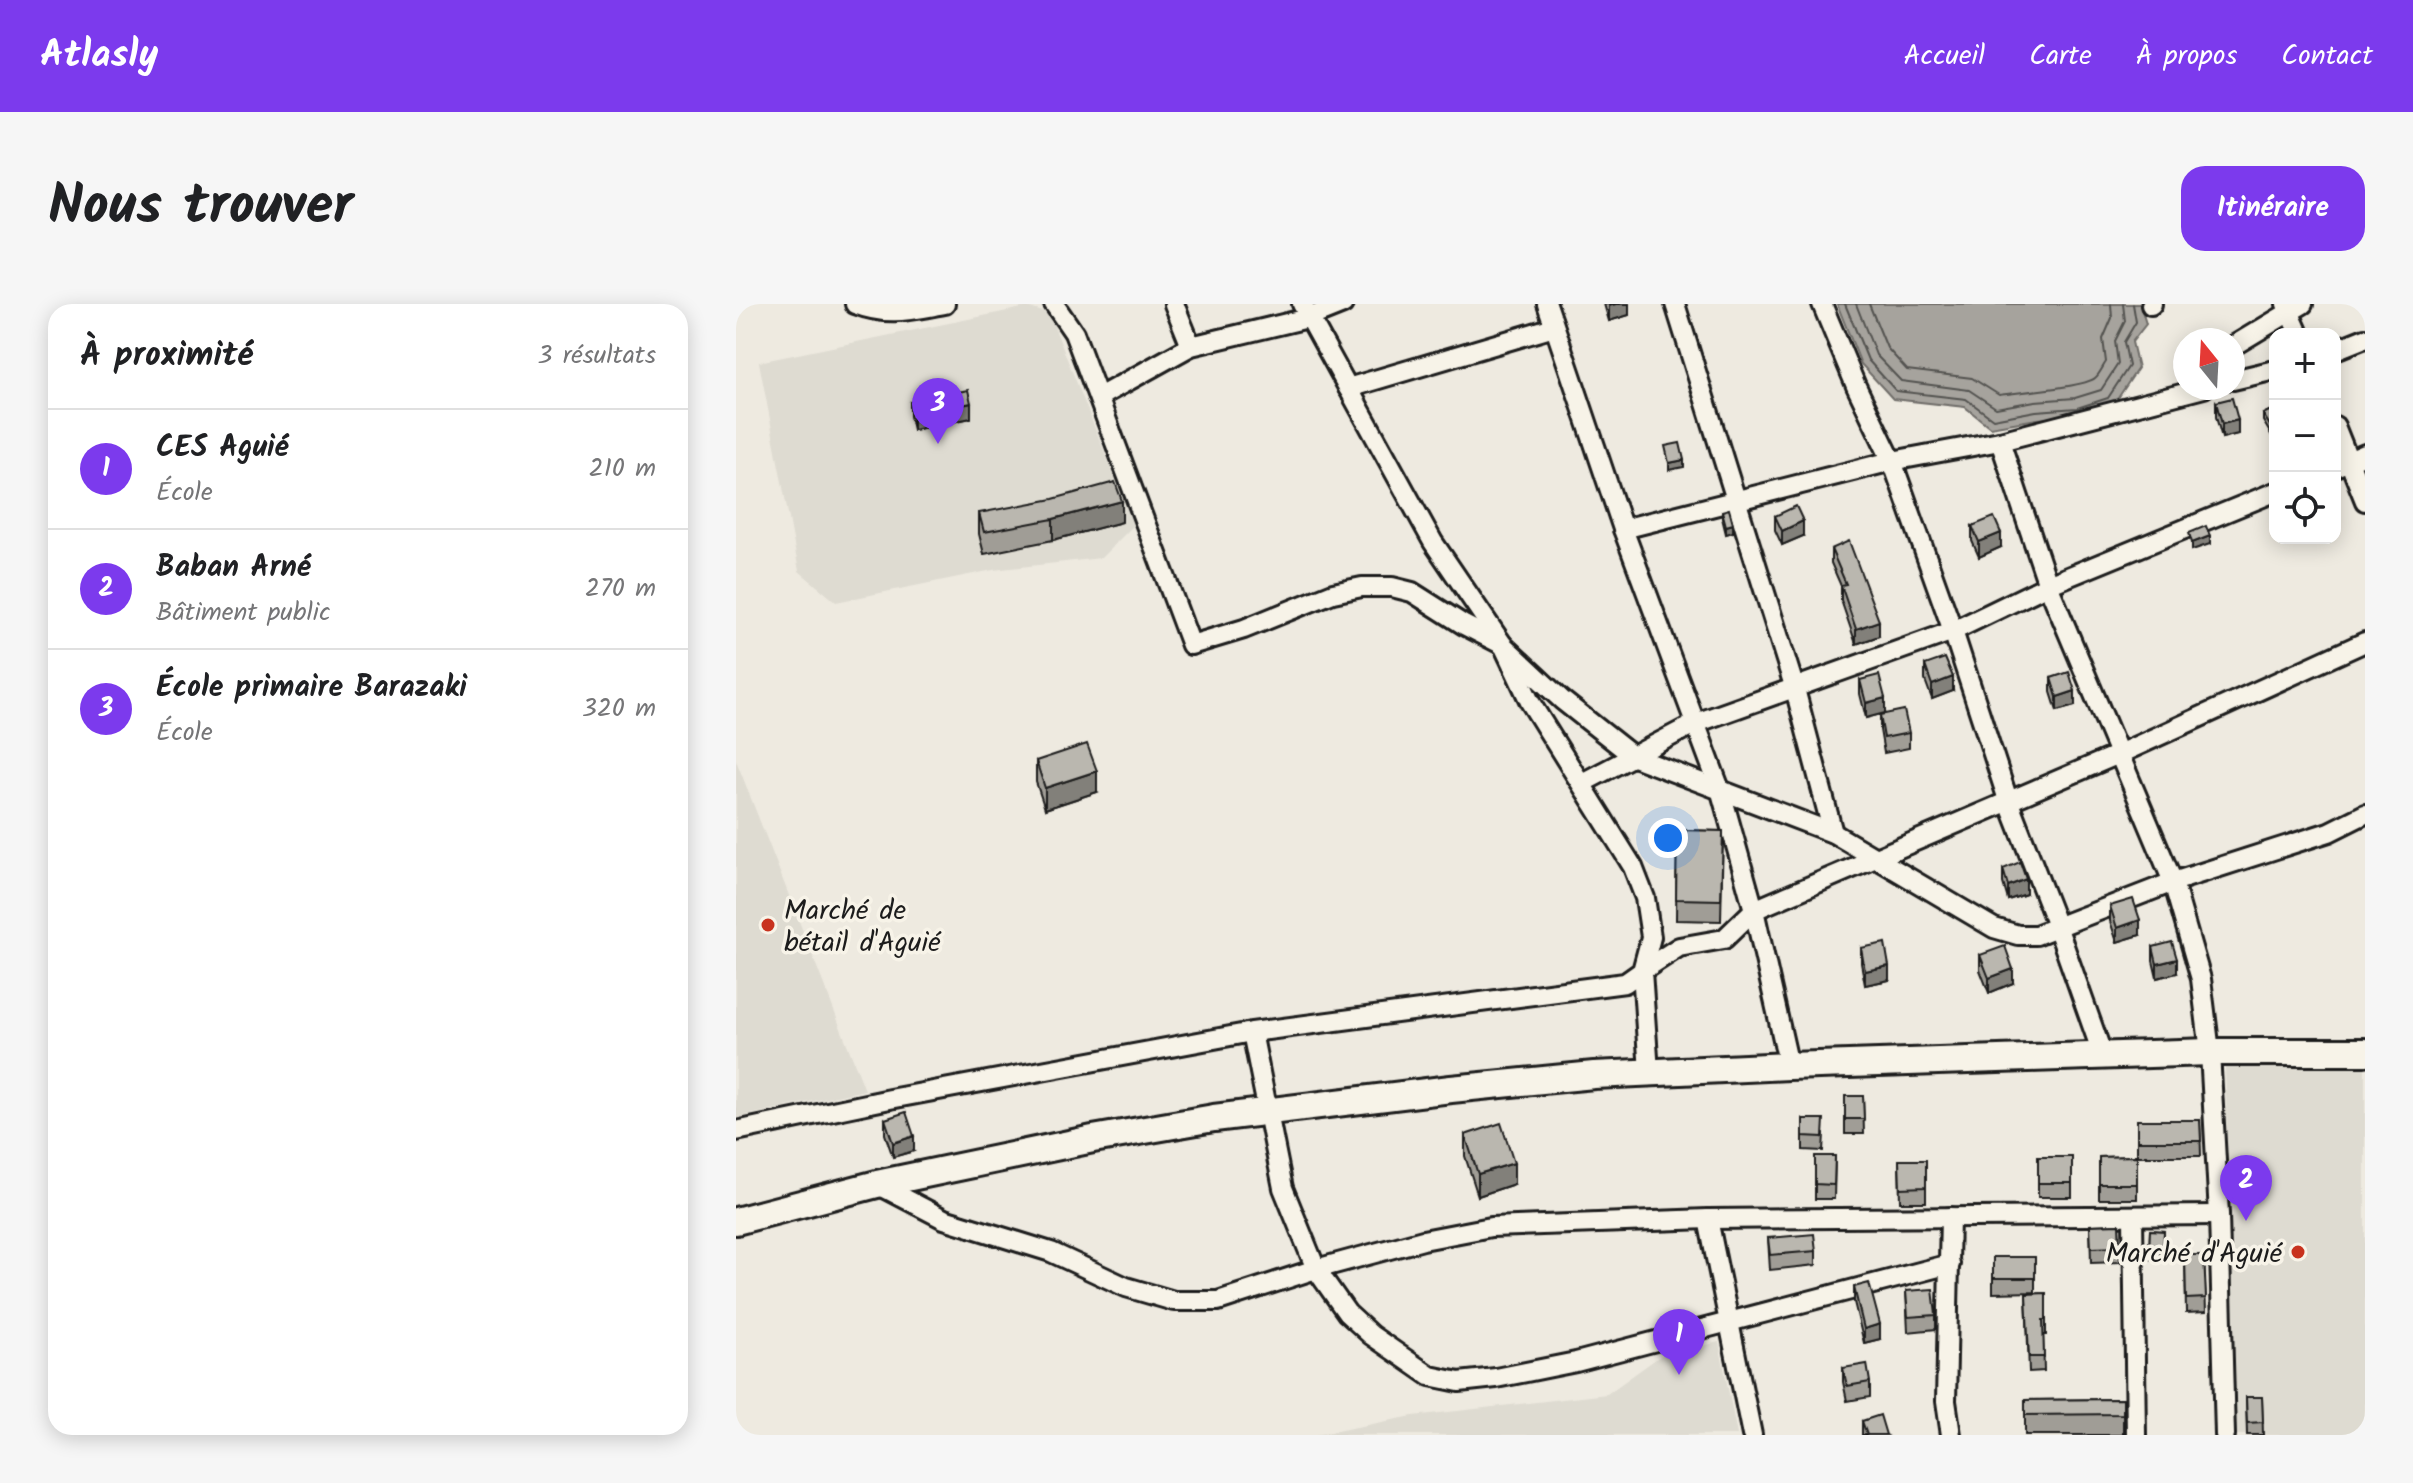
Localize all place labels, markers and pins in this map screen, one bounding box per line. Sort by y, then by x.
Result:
pin: 3 [912,378,964,444]
place label: Marché de bétail d'Aguié [784,889,942,966]
marker: Marché de bétail d'Aguié [759,916,777,934]
pin: 2 [2220,1155,2272,1221]
place label: Marché d'Aguié [2106,1232,2284,1277]
marker: Marché d'Aguié [2289,1243,2307,1261]
pin: 1 [1653,1309,1705,1375]

